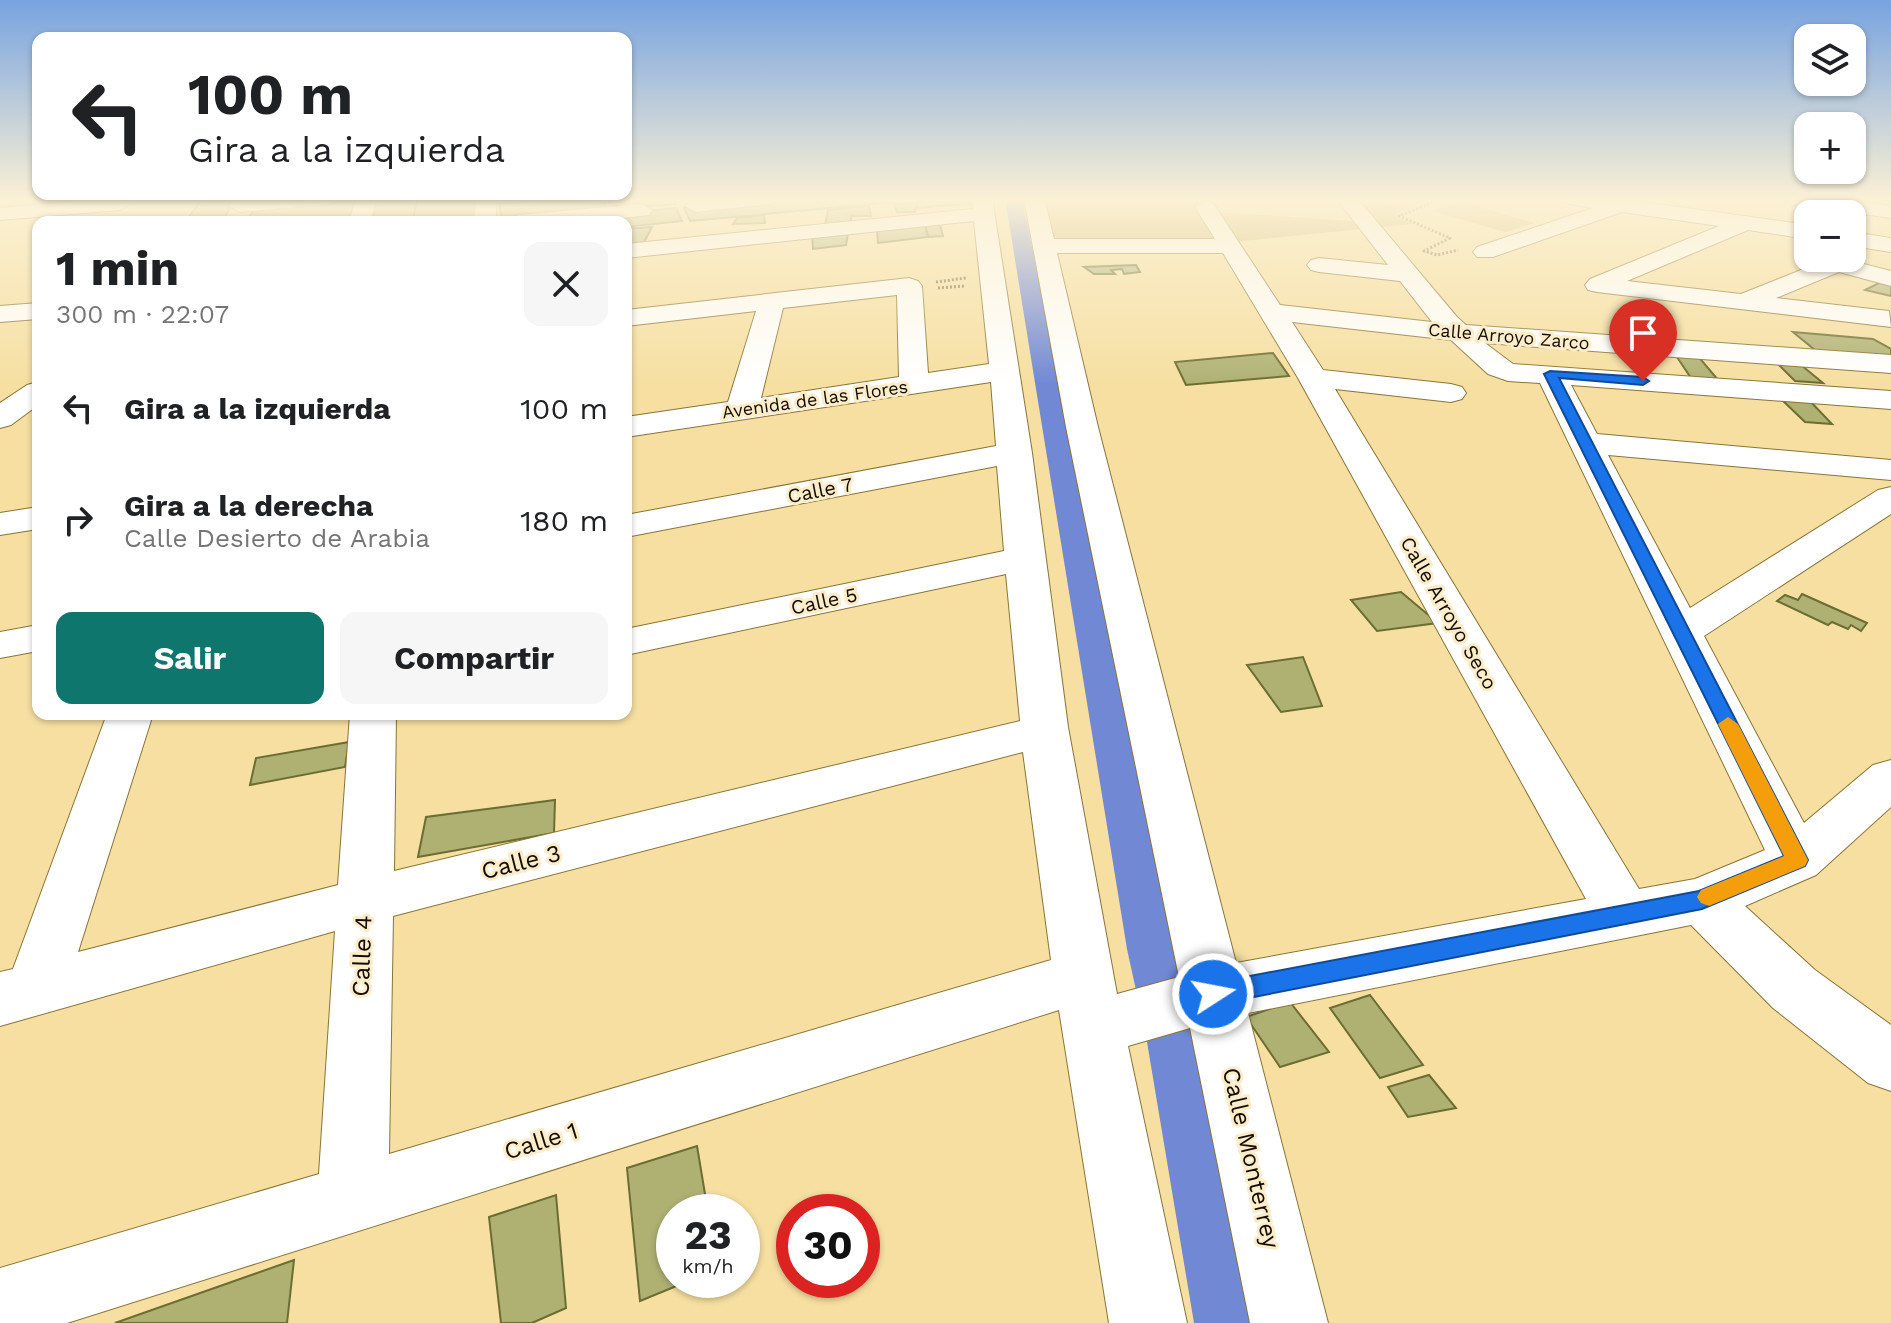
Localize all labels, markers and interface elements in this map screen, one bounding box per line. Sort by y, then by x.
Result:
map controls [1794,24,1866,272]
button: layers [1794,24,1866,96]
text: 100 m [188,62,353,128]
icon: left [56,64,160,168]
button: + [1794,112,1866,184]
text: Gira a la izquierda [188,129,505,171]
button: − [1794,200,1866,272]
text: 1 min [56,240,179,297]
button: close [524,242,608,326]
text: 300 m · 22:07 [56,299,229,329]
pin [1609,299,1677,381]
icon: arrive [1621,311,1665,355]
street label: Calle Arroyo Zarco [1427,318,1591,354]
street label: Avenida de las Flores [721,376,909,422]
icon: left [56,386,100,430]
text: Gira a la izquierda [124,391,391,426]
text: 100 m [520,391,608,426]
street label: Calle 7 [785,472,855,508]
text: Gira a la derecha [124,488,373,523]
icon: right [56,498,100,542]
text: 180 m [520,503,608,538]
text: Calle Desierto de Arabia [124,523,430,553]
street label: Calle Arroyo Seco [1395,532,1503,694]
street label: Calle 5 [789,582,859,620]
button: Salir [56,612,324,704]
button: Compartir [340,612,608,704]
street label: Calle 3 [478,839,564,885]
street label: Calle 4 [347,915,377,997]
position arrow [1171,952,1255,1036]
street label: Calle Monterrey [1217,1065,1286,1252]
street label: Calle 1 [501,1117,581,1165]
speed limit sign: 30 [776,1194,880,1298]
text: 23 [684,1212,732,1259]
text: km/h [682,1254,734,1278]

